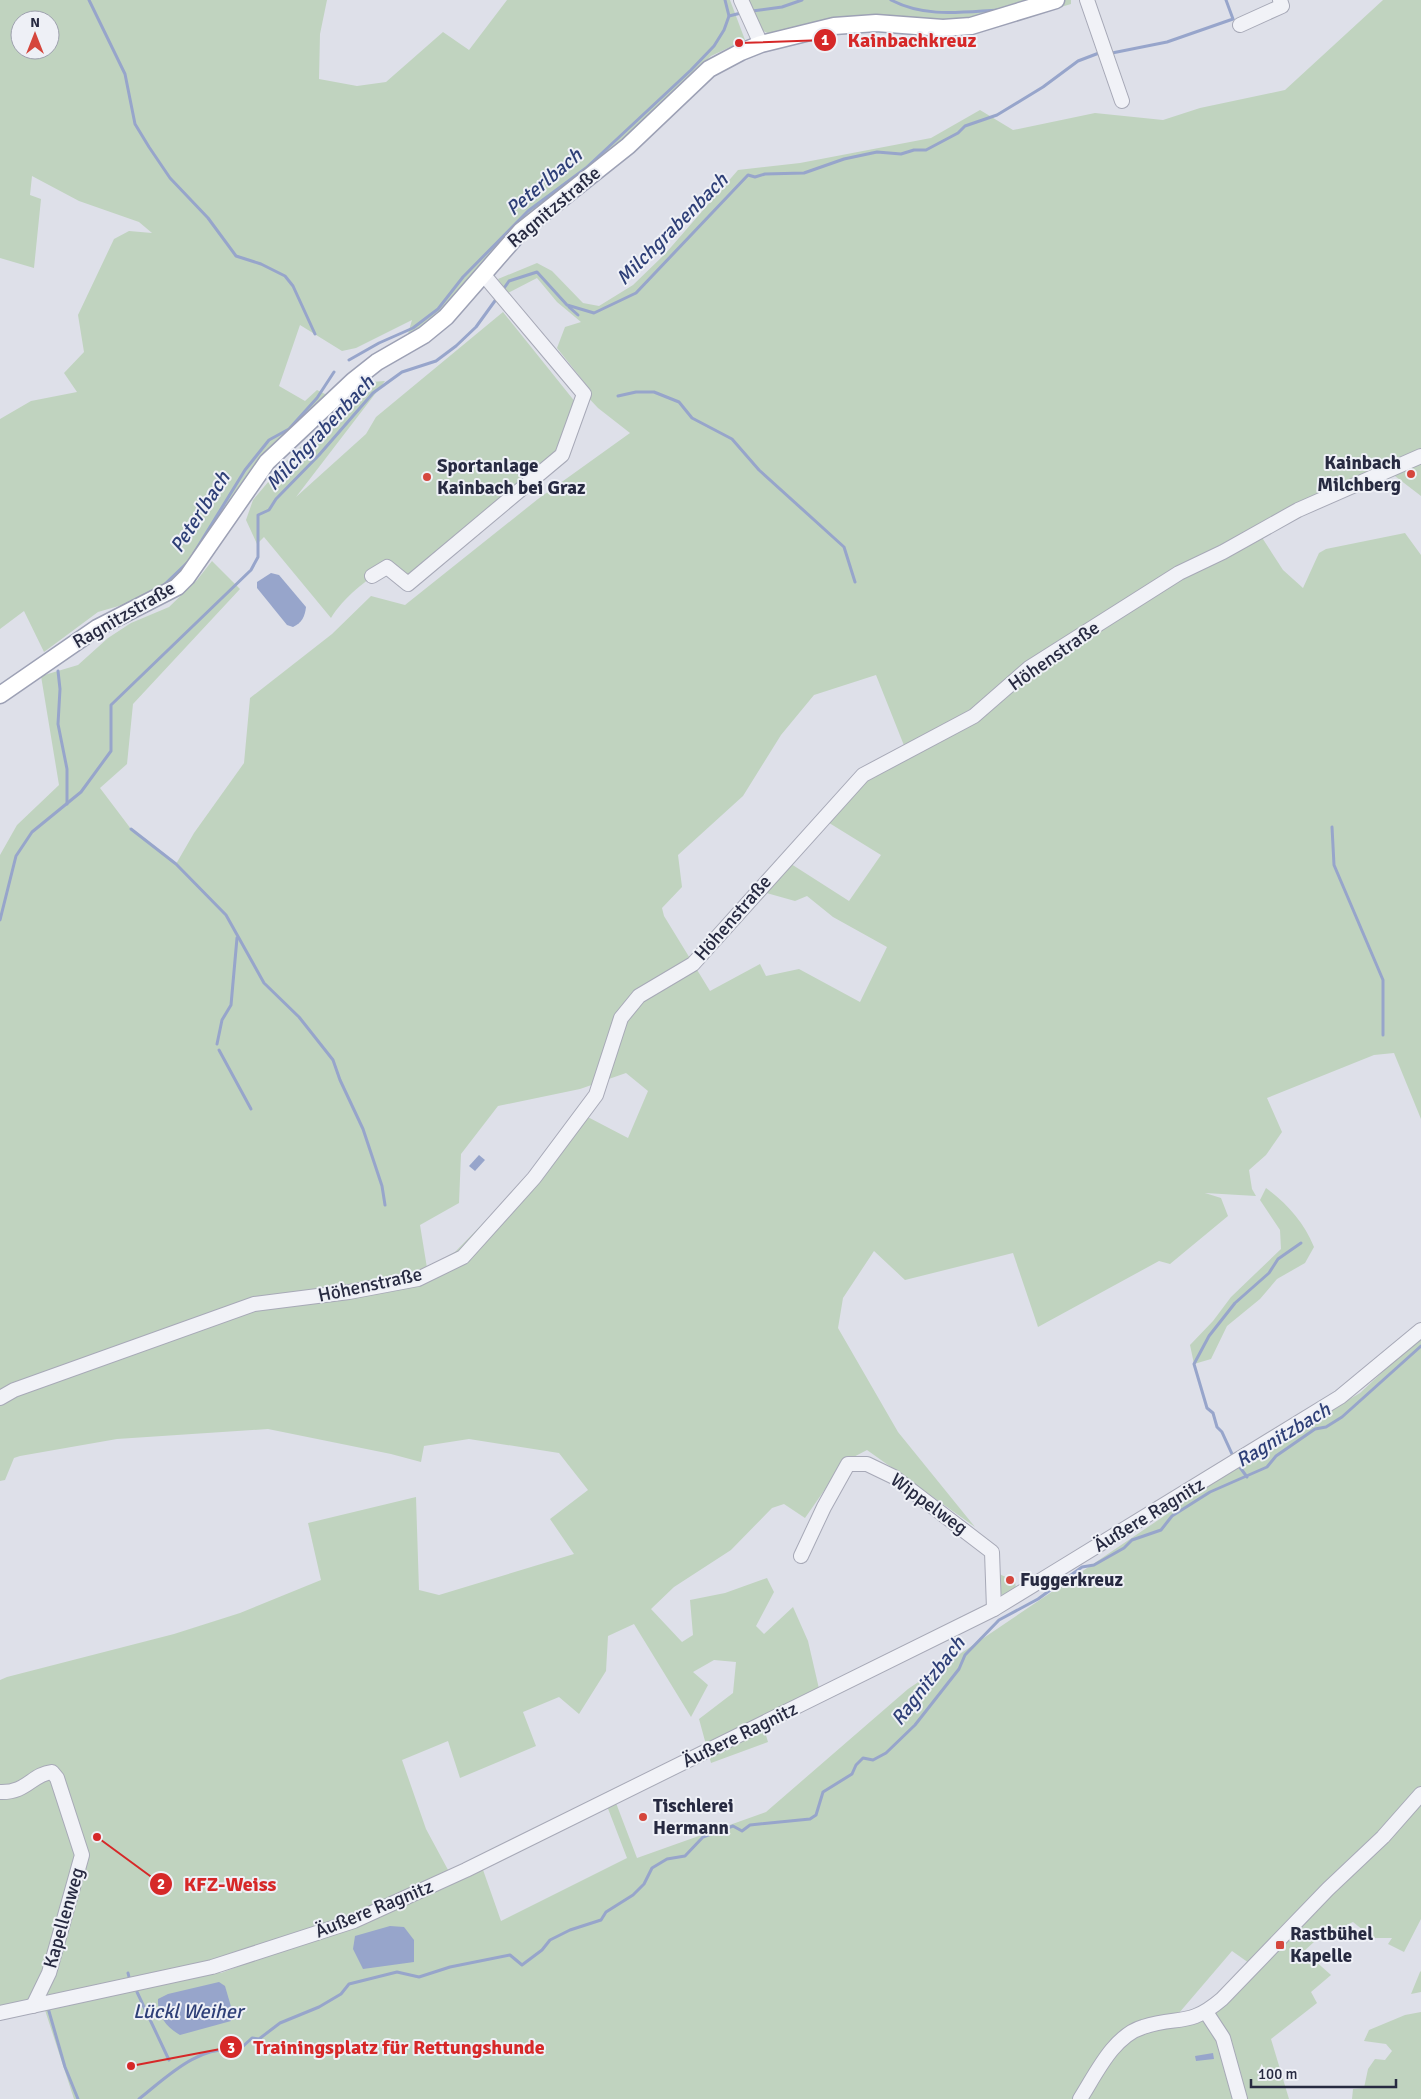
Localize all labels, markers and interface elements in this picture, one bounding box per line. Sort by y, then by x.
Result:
north arrow [10,10,60,60]
text: N [30,14,40,31]
callout: Kainbachkreuz [812,22,986,57]
text: Kainbachkreuz [848,28,976,53]
text: 1 [821,31,829,49]
water label: Peterlbach [501,142,588,221]
street label: Ragnitzstraße [502,161,606,253]
water label: Milchgrabenbach [611,167,734,290]
water label: Milchgrabenbach [260,370,380,496]
place label: Kainbach Milchberg [1317,451,1401,497]
place label: Sportanlage Kainbach bei Graz [437,454,586,500]
water label: Peterlbach [165,466,236,557]
marker: Kainbach Milchberg [1405,468,1417,480]
marker: Sportanlage Kainbach bei Graz [421,471,433,483]
street label: Ragnitzstraße [68,576,180,654]
street label: Höhenstraße [1004,616,1104,696]
street label: Höhenstraße [689,870,777,966]
street label: Höhenstraße [316,1262,424,1308]
water label: Ragnitzbach [1231,1396,1336,1473]
street label: Wippelweg [886,1468,972,1540]
street label: Äußere Ragnitz [1089,1472,1209,1558]
place label: Fuggerkreuz [1020,1568,1123,1592]
marker: Fuggerkreuz [1004,1574,1016,1586]
water label: Ragnitzbach [886,1631,971,1730]
street label: Äußere Ragnitz [678,1697,802,1773]
place label: Tischlerei Hermann [653,1794,734,1840]
marker: Tischlerei Hermann [637,1811,649,1823]
street label: Kapellenweg [38,1865,90,1971]
callout: KFZ-Weiss [149,1866,286,1901]
text: KFZ-Weiss [184,1872,276,1897]
street label: Äußere Ragnitz [311,1874,437,1944]
text: 2 [157,1875,165,1893]
place label: Rastbühel Kapelle [1290,1922,1373,1968]
marker: Rastbühel Kapelle [1274,1939,1286,1951]
water label: Lückl Weiher [133,1999,246,2024]
callout: Trainingsplatz für Rettungshunde [219,2030,555,2065]
text: Trainingsplatz für Rettungshunde [253,2035,545,2060]
text: 3 [227,2039,235,2057]
scale bar [1251,2056,1396,2088]
text: 100 m [1258,2065,1298,2083]

